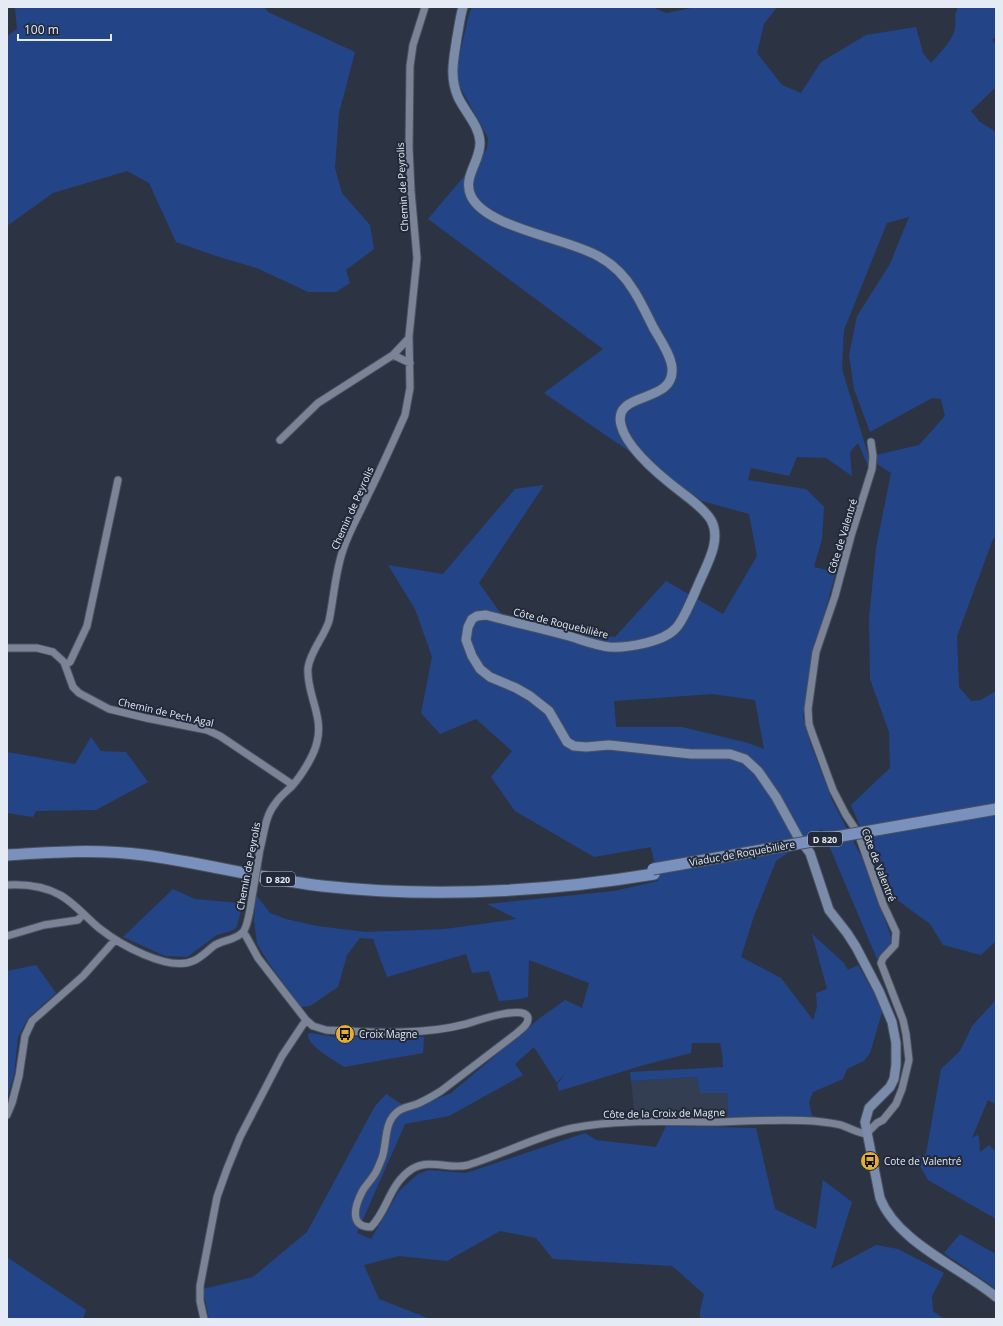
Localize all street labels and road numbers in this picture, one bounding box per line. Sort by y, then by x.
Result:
street label: Chemin de Peyrolis [393,142,411,232]
street label: Chemin de Peyrolis [327,464,377,552]
street label: Côte de Valentré [824,497,860,575]
street label: Côte de Roquebilière [512,604,610,642]
street label: Chemin de Pech Agal [117,694,215,730]
street label: Chemin de Peyrolis [233,821,263,911]
street label: Côte de Valentré [859,826,900,904]
road number: D 820 [808,832,842,846]
street label: Viaduc de Roquebilière [688,837,796,869]
road number: D 820 [261,872,295,886]
street label: Côte de la Croix de Magne [603,1105,725,1121]

